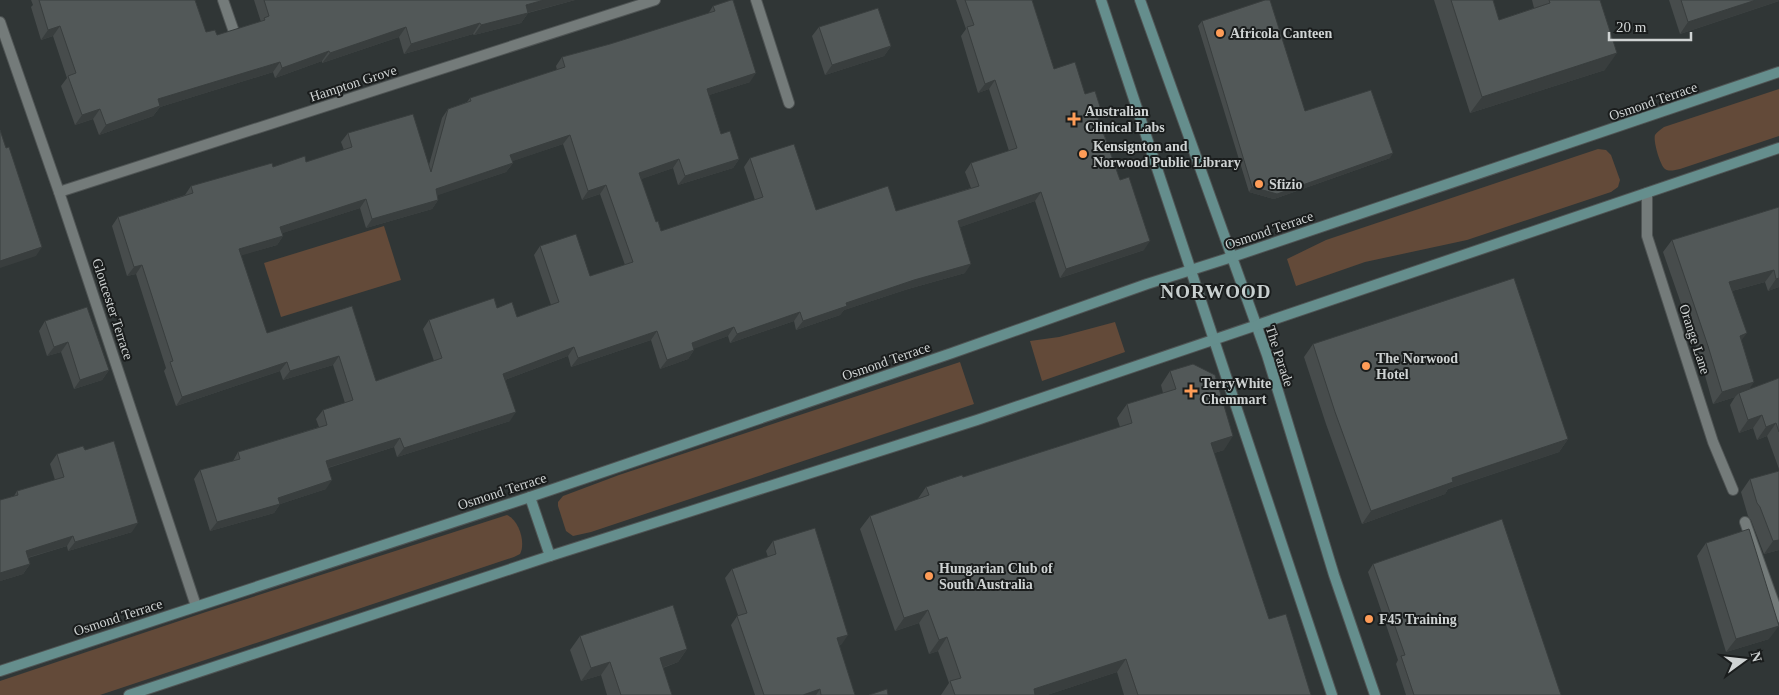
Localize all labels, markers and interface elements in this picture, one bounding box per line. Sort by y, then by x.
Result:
scale bar [1609,10,1692,42]
text: 20 m [1616,19,1647,35]
place label: Africola Canteen [1230,26,1332,41]
marker: Africola Canteen [1214,27,1226,39]
street label: Hampton Grove [308,62,399,105]
street label: Osmond Terrace [1607,79,1699,124]
place label: Australian Clinical Labs [1085,104,1165,135]
marker: Australian Clinical Labs [1067,112,1081,126]
place label: Kensignton and Norwood Public Library [1093,139,1241,170]
marker: Kensignton and Norwood Public Library [1077,148,1089,160]
place label: Sfizio [1269,177,1302,192]
marker: Sfizio [1253,178,1265,190]
street label: Osmond Terrace [1223,208,1315,253]
street label: Gloucester Terrace [89,257,136,362]
district label: NORWOOD [1161,281,1271,302]
street label: Orange Lane [1676,302,1713,376]
street label: The Parade [1263,324,1296,389]
street label: Osmond Terrace [840,339,932,384]
place label: The Norwood Hotel [1376,351,1458,382]
marker: The Norwood Hotel [1360,360,1372,372]
place label: TerryWhite Chemmart [1201,376,1271,407]
marker: TerryWhite Chemmart [1185,385,1197,397]
street label: Osmond Terrace [456,470,548,513]
place label: Hungarian Club of South Australia [939,561,1053,592]
marker: Hungarian Club of South Australia [923,570,935,582]
street label: Osmond Terrace [72,596,164,639]
place label: F45 Training [1379,612,1457,627]
marker: F45 Training [1363,613,1375,625]
north arrow [1719,635,1769,685]
text: N [1748,650,1765,664]

